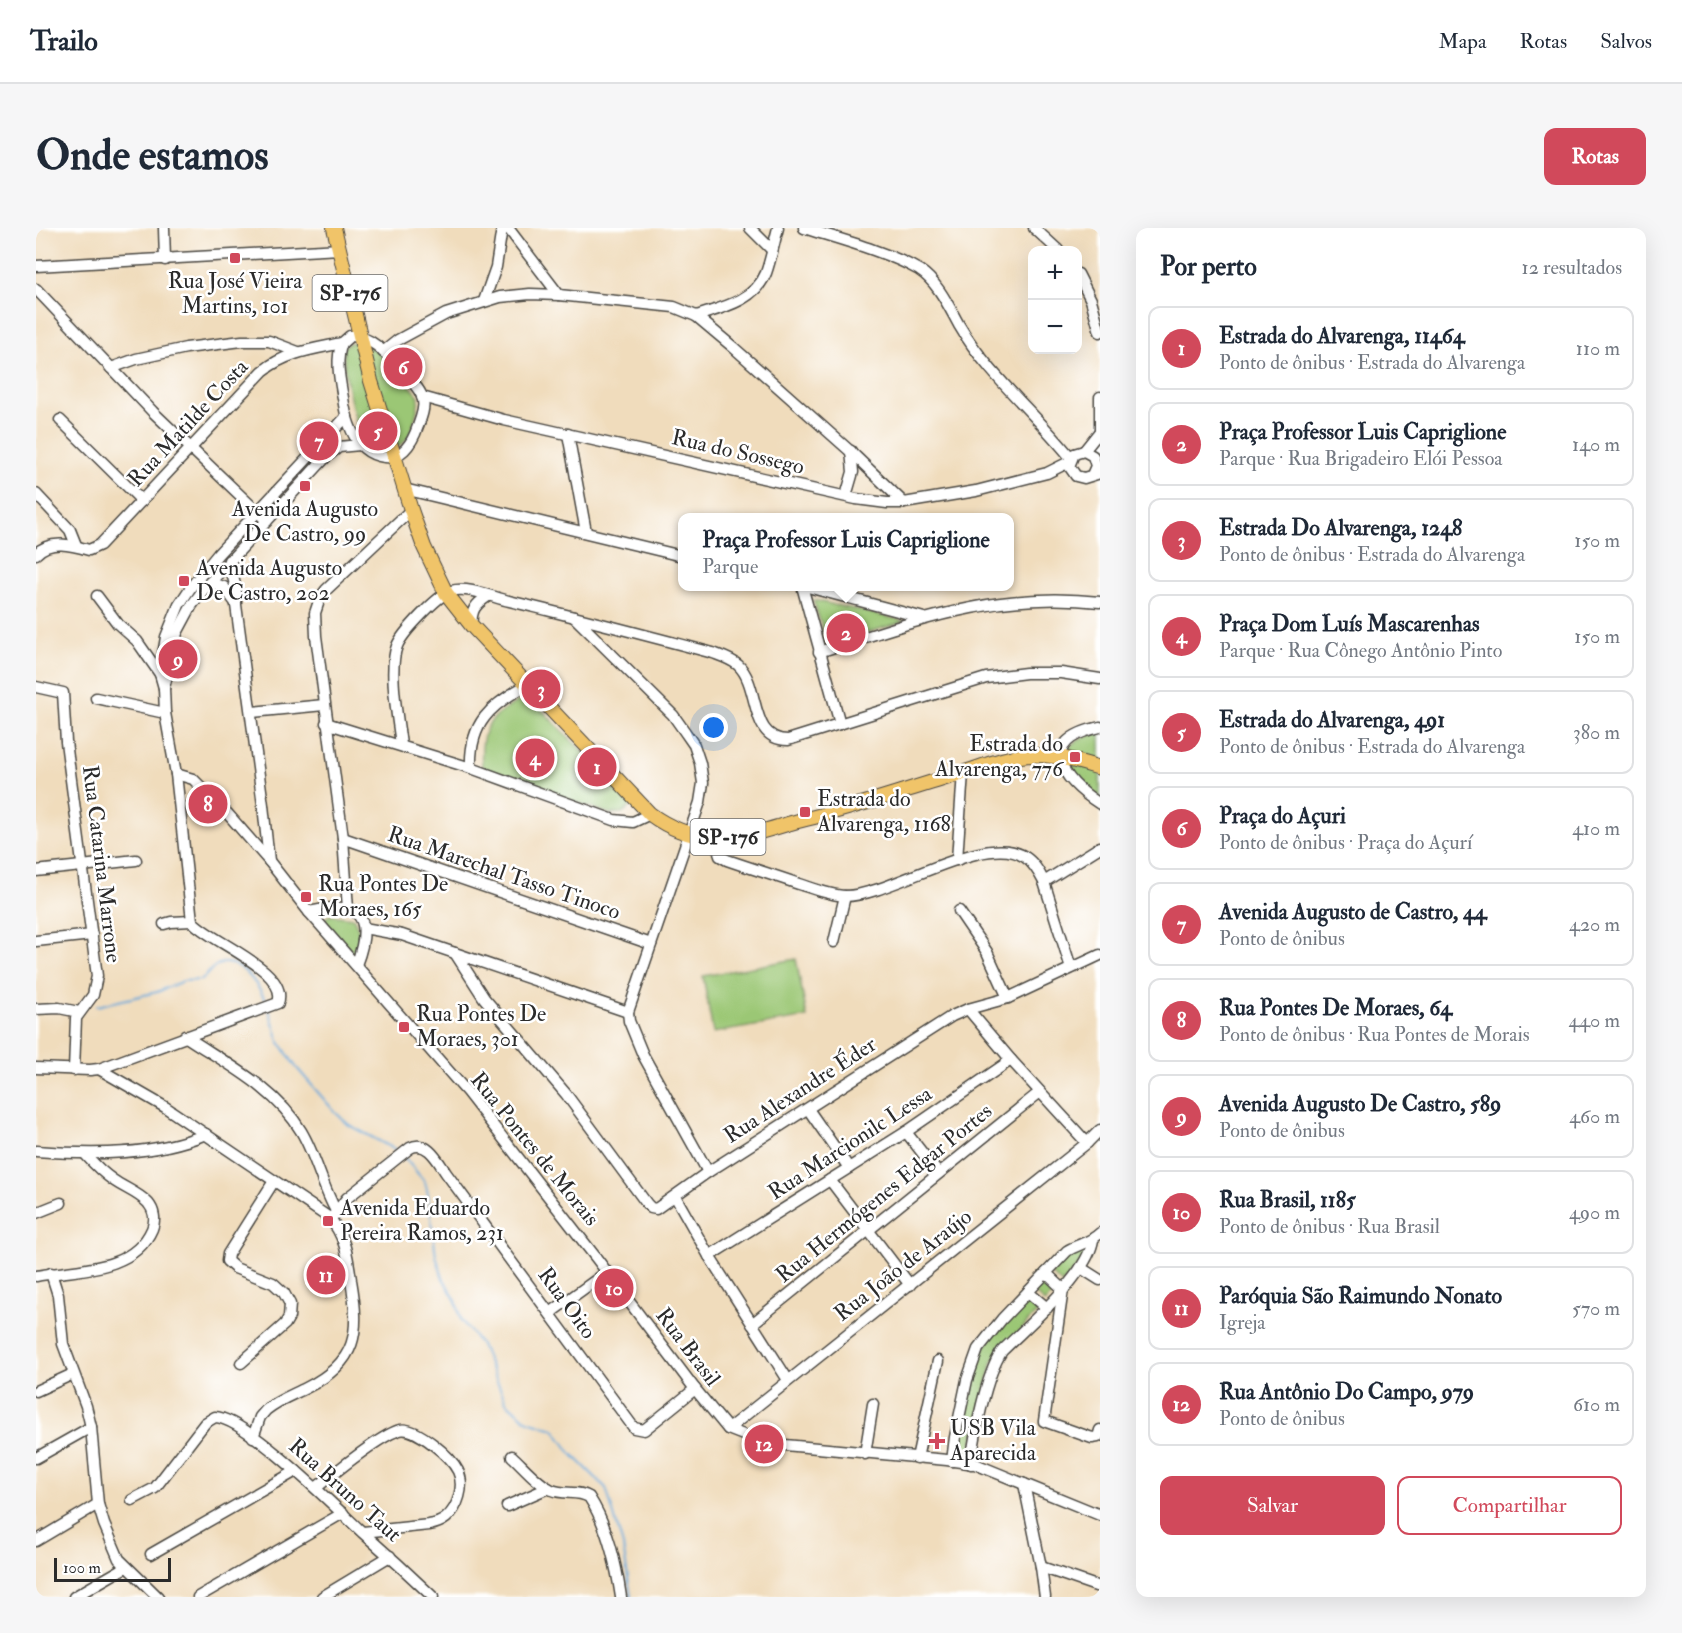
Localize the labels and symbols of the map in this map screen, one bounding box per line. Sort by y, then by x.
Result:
marker: Rua José Vieira Martins, 101 [228,251,242,265]
place label: Rua José Vieira Martins, 101 [168,267,303,320]
road number: SP-176 [312,275,388,311]
pin: 6 [384,344,422,390]
street label: Rua Matilde Costa [122,353,255,493]
pin: 5 [358,408,398,454]
pin: 7 [300,418,338,464]
street label: Rua do Sossego [669,423,807,481]
marker: Avenida Augusto De Castro, 99 [298,479,312,493]
place label: Avenida Augusto De Castro, 99 [231,495,378,548]
place label: Avenida Augusto De Castro, 202 [195,554,342,607]
marker: Avenida Augusto De Castro, 202 [177,574,191,588]
pin: 2 [826,610,866,656]
pin: 9 [158,636,198,682]
pin: 3 [522,666,560,712]
your location [699,713,728,742]
place label: Estrada do Alvarenga, 776 [934,730,1065,783]
pin: 4 [516,736,554,780]
pin: 1 [578,744,616,790]
marker: Estrada do Alvarenga, 776 [1068,750,1082,764]
street label: Rua Catarina Marrone [76,764,128,964]
pin: 8 [188,782,228,826]
place label: Estrada do Alvarenga, 1168 [816,785,951,838]
marker: Estrada do Alvarenga, 1168 [798,805,812,819]
road number: SP-176 [690,819,766,855]
street label: Rua Marechal Tasso Tinoco [384,820,624,926]
place label: Rua Pontes De Moraes, 165 [318,870,448,923]
marker: Rua Pontes De Moraes, 165 [299,890,313,904]
place label: Rua Pontes De Moraes, 301 [416,1000,546,1053]
marker: Rua Pontes De Moraes, 301 [397,1020,411,1034]
street label: Rua Alexandre Éder [718,1029,882,1150]
street label: Rua Pontes de Morais [464,1066,606,1232]
street label: Rua Marcionilc Lessa [763,1079,938,1206]
street label: Rua Hermógenes Edgar Portes [770,1097,998,1289]
place label: Avenida Eduardo Pereira Ramos, 231 [339,1194,504,1247]
street label: Rua João de Araújo [829,1203,977,1327]
marker: Avenida Eduardo Pereira Ramos, 231 [321,1214,335,1228]
pin: 11 [306,1252,346,1298]
street label: Rua Oito [532,1262,602,1344]
pin: 10 [594,1266,634,1310]
street label: Rua Brasil [649,1302,727,1392]
place label: USB Vila Aparecida [949,1414,1037,1468]
pin: 12 [744,1422,784,1466]
street label: Rua Bruno Taut [283,1432,407,1548]
marker: USB Vila Aparecida [928,1432,946,1450]
scale bar [54,1555,171,1582]

